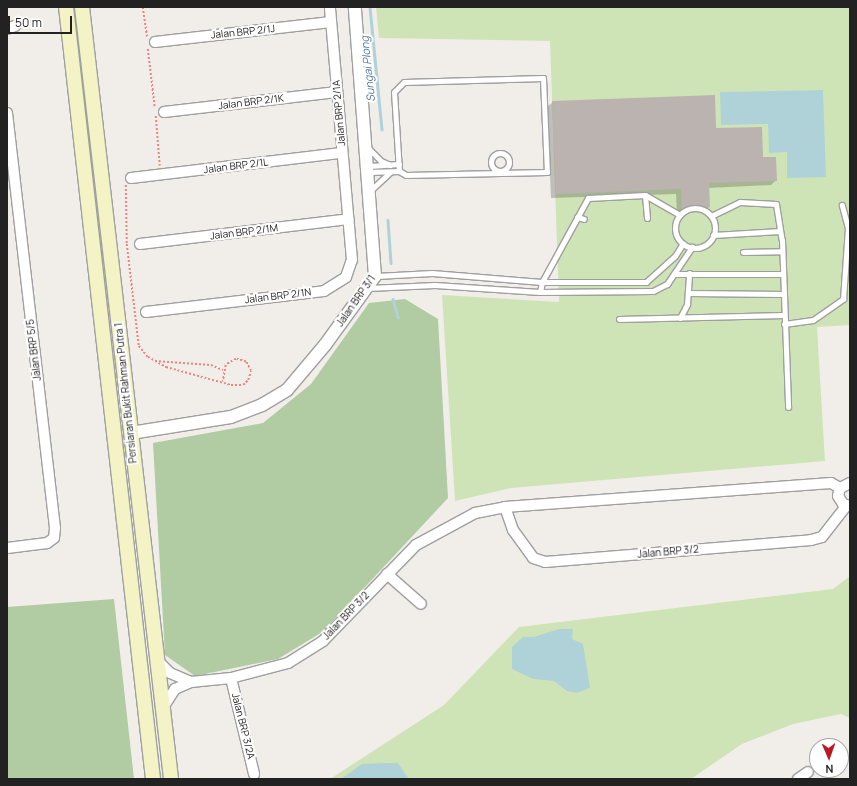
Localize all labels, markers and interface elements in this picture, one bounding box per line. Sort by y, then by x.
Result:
scale bar [10,8,74,34]
text: 50 m [15,14,42,31]
street label: Jalan BRP 2/1J [210,23,276,41]
water label: Sungai Plong [358,35,378,103]
street label: Jalan BRP 2/1A [330,79,348,147]
street label: Jalan BRP 2/1K [218,92,284,112]
street label: Jalan BRP 2/1L [203,156,269,176]
street label: Jalan BRP 2/1M [209,222,279,242]
street label: Jalan BRP 3/1 [334,273,378,329]
street label: Jalan BRP 2/1N [244,286,312,306]
street label: Jalan BRP 5/5 [24,319,44,381]
street label: Persiaran Bukit Rahman Putra 1 [113,322,139,464]
street label: Jalan BRP 3/2 [637,543,699,561]
street label: Jalan BRP 3/2 [320,590,372,642]
street label: Jalan BRP 3/2A [229,692,257,760]
north arrow [809,738,849,778]
text: N [825,762,834,777]

